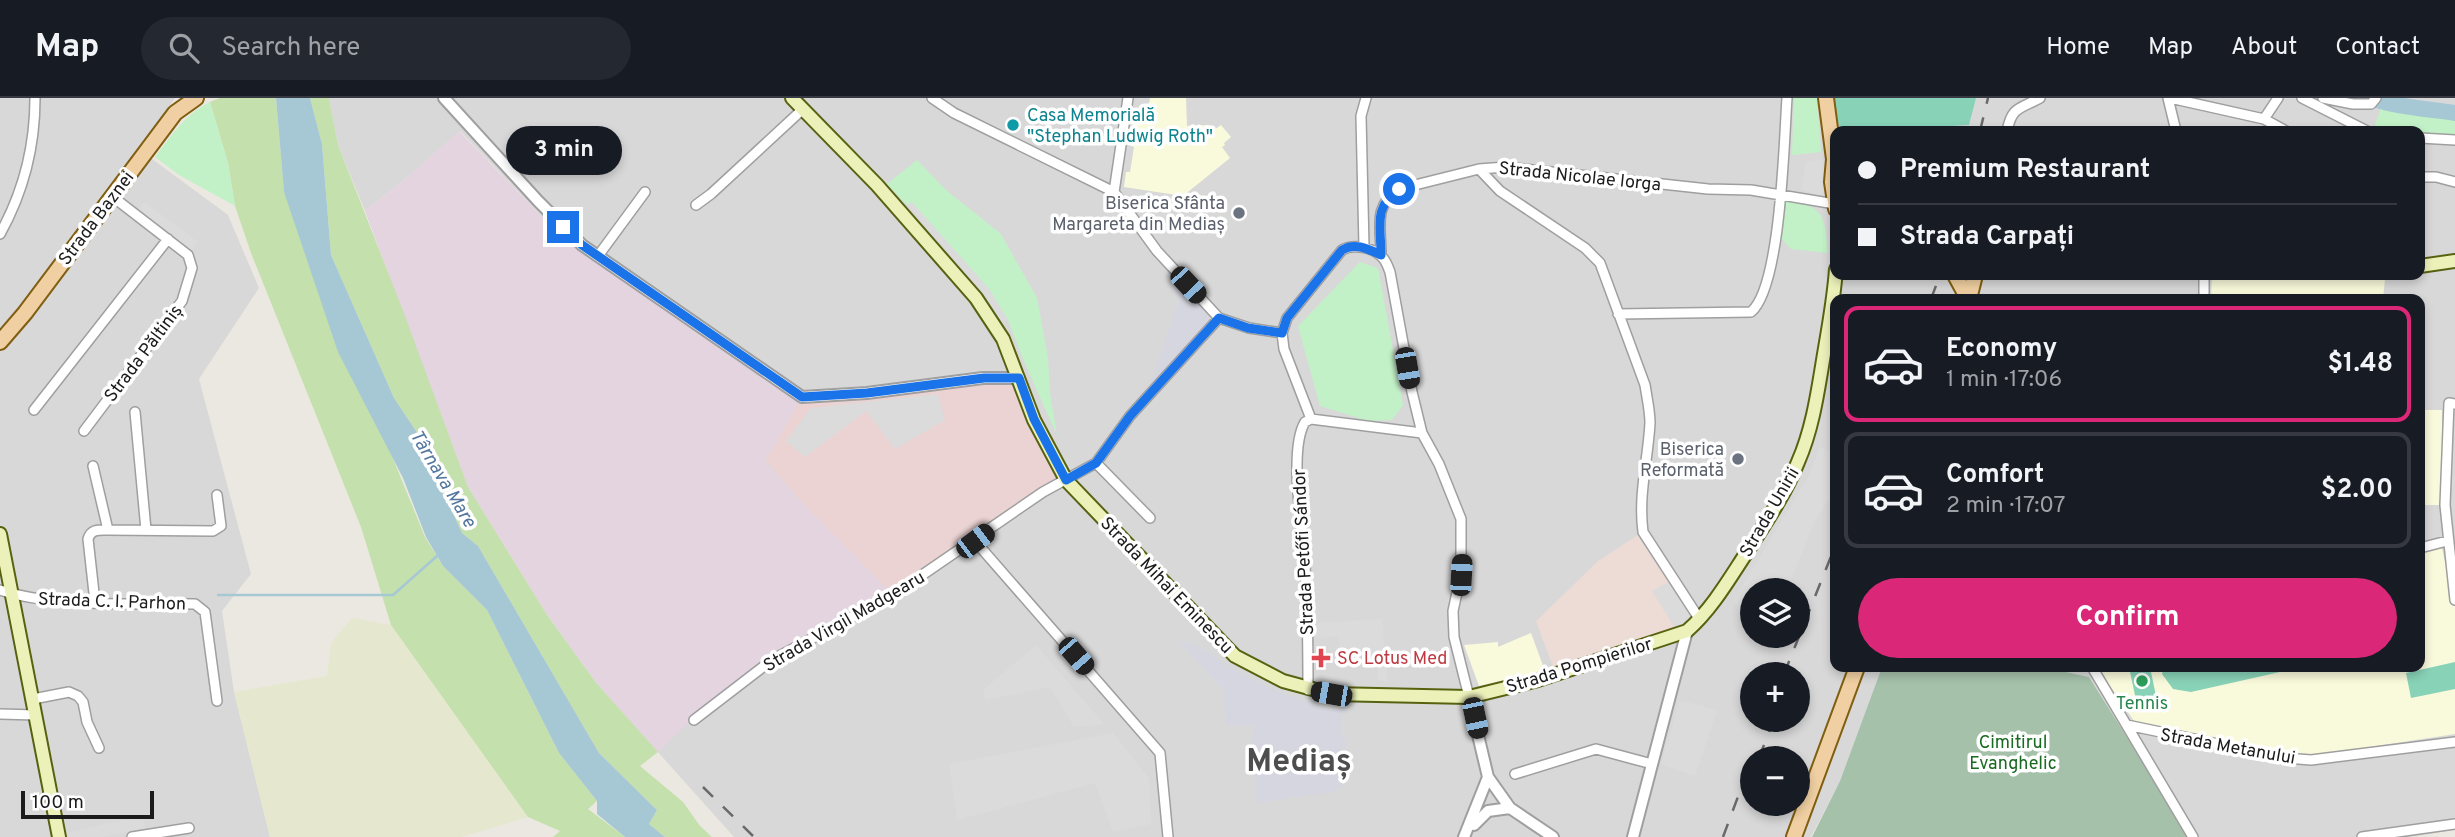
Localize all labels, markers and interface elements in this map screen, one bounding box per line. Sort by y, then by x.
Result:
search box [141,17,631,80]
text: Map [35,27,99,69]
icon: search [165,29,203,67]
text: Search here [221,32,360,65]
text: Home [2046,33,2110,63]
text: Map [2148,33,2193,63]
text: About [2231,33,2297,63]
text: Contact [2335,33,2420,63]
place label: Casa Memorială "Stephan Ludwig Roth" [1027,105,1213,149]
marker: Casa Memorială "Stephan Ludwig Roth" [1005,117,1021,133]
callout: 3 min [505,125,621,174]
text: 3 min [534,136,594,165]
text: Premium Restaurant [1900,154,2150,187]
street label: Strada Nicolae Iorga [1498,158,1662,197]
street label: Strada Baznei [54,167,140,271]
route start [1383,173,1415,205]
place label: Biserica Sfânta Margareta din Mediaș [1052,193,1225,237]
marker: Biserica Sfânta Margareta din Mediaș [1231,205,1247,221]
route end [547,211,579,243]
text: Strada Carpați [1900,221,2074,254]
car [1166,262,1211,308]
street label: Strada Păltiniș [100,301,188,407]
icon: car [1862,333,1925,396]
text: Economy [1946,333,2057,366]
car [1394,345,1421,391]
text: $1.48 [2327,348,2393,381]
text: 1 min · 17:06 [1946,366,2062,395]
water label: Târnava Mare [404,426,481,533]
place label: Biserica Reformată [1640,439,1724,483]
marker: Biserica Reformată [1730,451,1746,467]
icon: car [1862,459,1925,522]
text: Comfort [1946,459,2044,492]
street label: Strada Unirii [1735,464,1805,562]
street label: Strada Petőfi Sándor [1289,468,1320,636]
text: $2.00 [2321,474,2393,507]
text: 2 min · 17:07 [1946,492,2065,521]
street label: Strada Mihai Eminescu [1094,513,1237,660]
car [952,520,999,562]
car [1450,553,1473,597]
street label: Strada Virgil Madgearu [760,567,930,678]
map controls [1740,578,1810,816]
button: layers [1740,578,1810,648]
button: Confirm [1858,578,2397,658]
street label: Strada C. I. Parhon [37,588,186,617]
car [1055,633,1098,679]
street label: Strada Pompierilor [1504,633,1655,700]
marker: SC Lotus Med [1311,648,1331,668]
place label: SC Lotus Med [1337,648,1447,671]
button: + [1740,662,1810,732]
marker: Tennis [2134,673,2150,689]
car [1309,680,1354,708]
place label: Tennis [2116,693,2168,716]
car [1461,695,1490,741]
street label: Strada Metanului [2158,724,2297,771]
park label: Cimitirul Evanghelic [1969,732,2057,776]
district label: Mediaș [1246,743,1352,783]
button: − [1740,746,1810,816]
scale bar [21,788,154,820]
text: 100 m [32,791,84,815]

